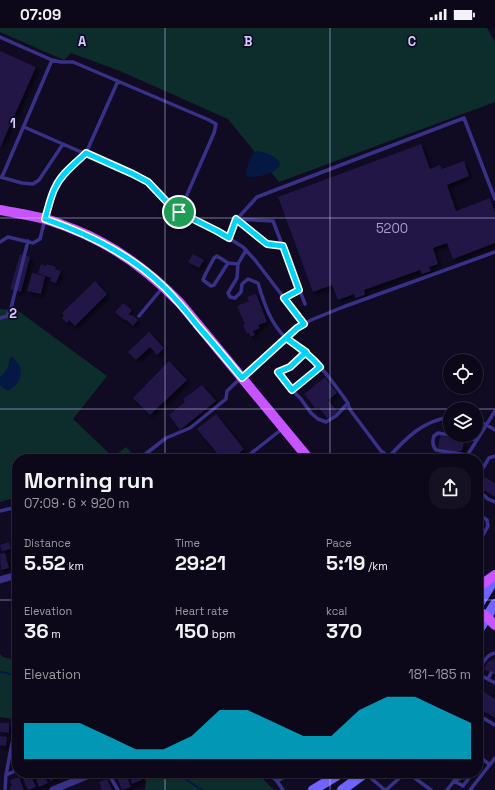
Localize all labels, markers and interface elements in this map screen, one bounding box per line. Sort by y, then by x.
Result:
text: 07:09 [20,5,61,24]
text: A [78,33,87,50]
text: B [244,33,253,50]
text: C [408,33,416,50]
text: 1 [10,115,16,132]
pin [162,195,196,229]
icon: arrive [168,201,190,223]
house number: 5200 [376,220,408,237]
text: 2 [9,305,17,322]
map controls [443,354,483,442]
button: locate [443,354,483,394]
button: layers [443,402,483,442]
text: Morning run [24,466,154,494]
button: share [429,467,471,509]
text: 07:09 · 6 × 920 m [24,495,129,512]
text: Distance [24,536,71,550]
text: Time [175,536,200,550]
text: Pace [326,536,352,550]
text: 5.52 [24,550,66,576]
text: 29:21 [175,550,226,576]
text: 5:19 [326,550,365,576]
text: km [66,559,84,573]
text: /km [365,559,388,573]
text: Elevation [24,604,72,618]
text: Heart rate [175,604,228,618]
text: kcal [326,604,347,618]
text: 36 [24,618,49,644]
text: 150 [175,618,209,644]
text: 370 [326,618,362,644]
text: m [49,627,61,641]
text: bpm [209,627,235,641]
text: Elevation [24,666,81,683]
text: 181–185 m [408,666,471,683]

